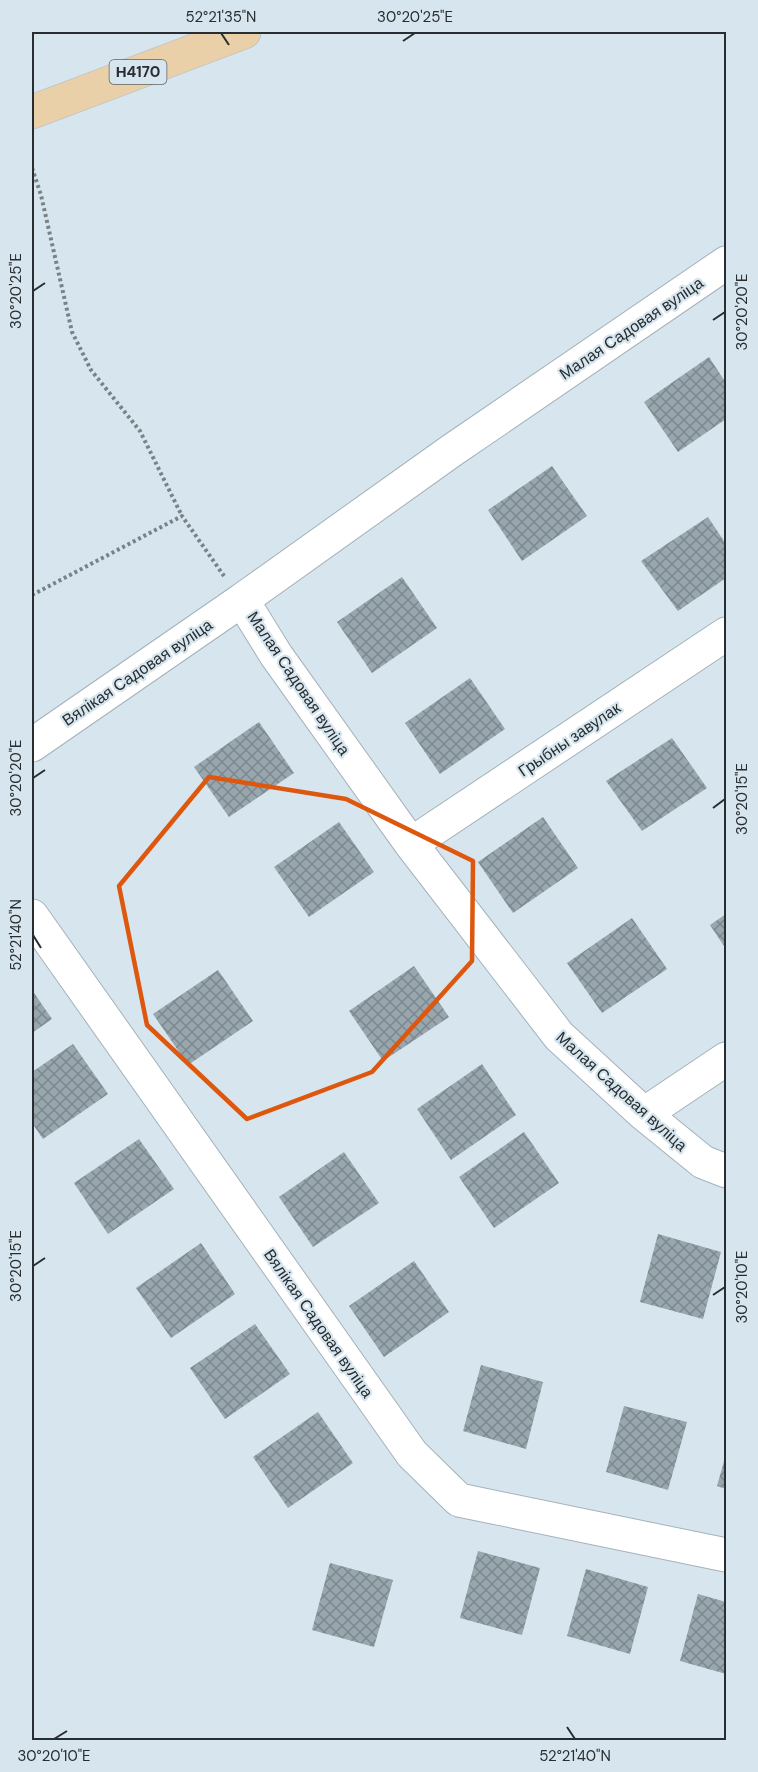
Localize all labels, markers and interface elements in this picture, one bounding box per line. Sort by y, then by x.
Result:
text: 52°21'35"N [186,7,256,27]
text: 30°20'25"E [377,7,453,27]
road number: Н4170 [110,60,166,84]
text: 30°20'25"E [6,253,26,329]
street label: Малая Садовая вуліца [555,272,707,384]
text: 30°20'20"E [732,274,752,351]
street label: Малая Садовая вуліца [243,607,355,759]
street label: Вялікая Садовая вуліца [58,614,217,731]
street label: Грыбны завулак [514,697,625,781]
text: 30°20'20"E [6,740,26,817]
text: 30°20'15"E [732,763,752,835]
text: 52°21'40"N [6,899,26,971]
street label: Малая Садовая вуліца [552,1027,692,1156]
text: 30°20'15"E [6,1230,26,1302]
street label: Вялікая Садовая вуліца [259,1245,378,1402]
text: 30°20'10"E [732,1250,752,1324]
text: 30°20'10"E [17,1746,91,1766]
text: 52°21'40"N [539,1746,611,1766]

